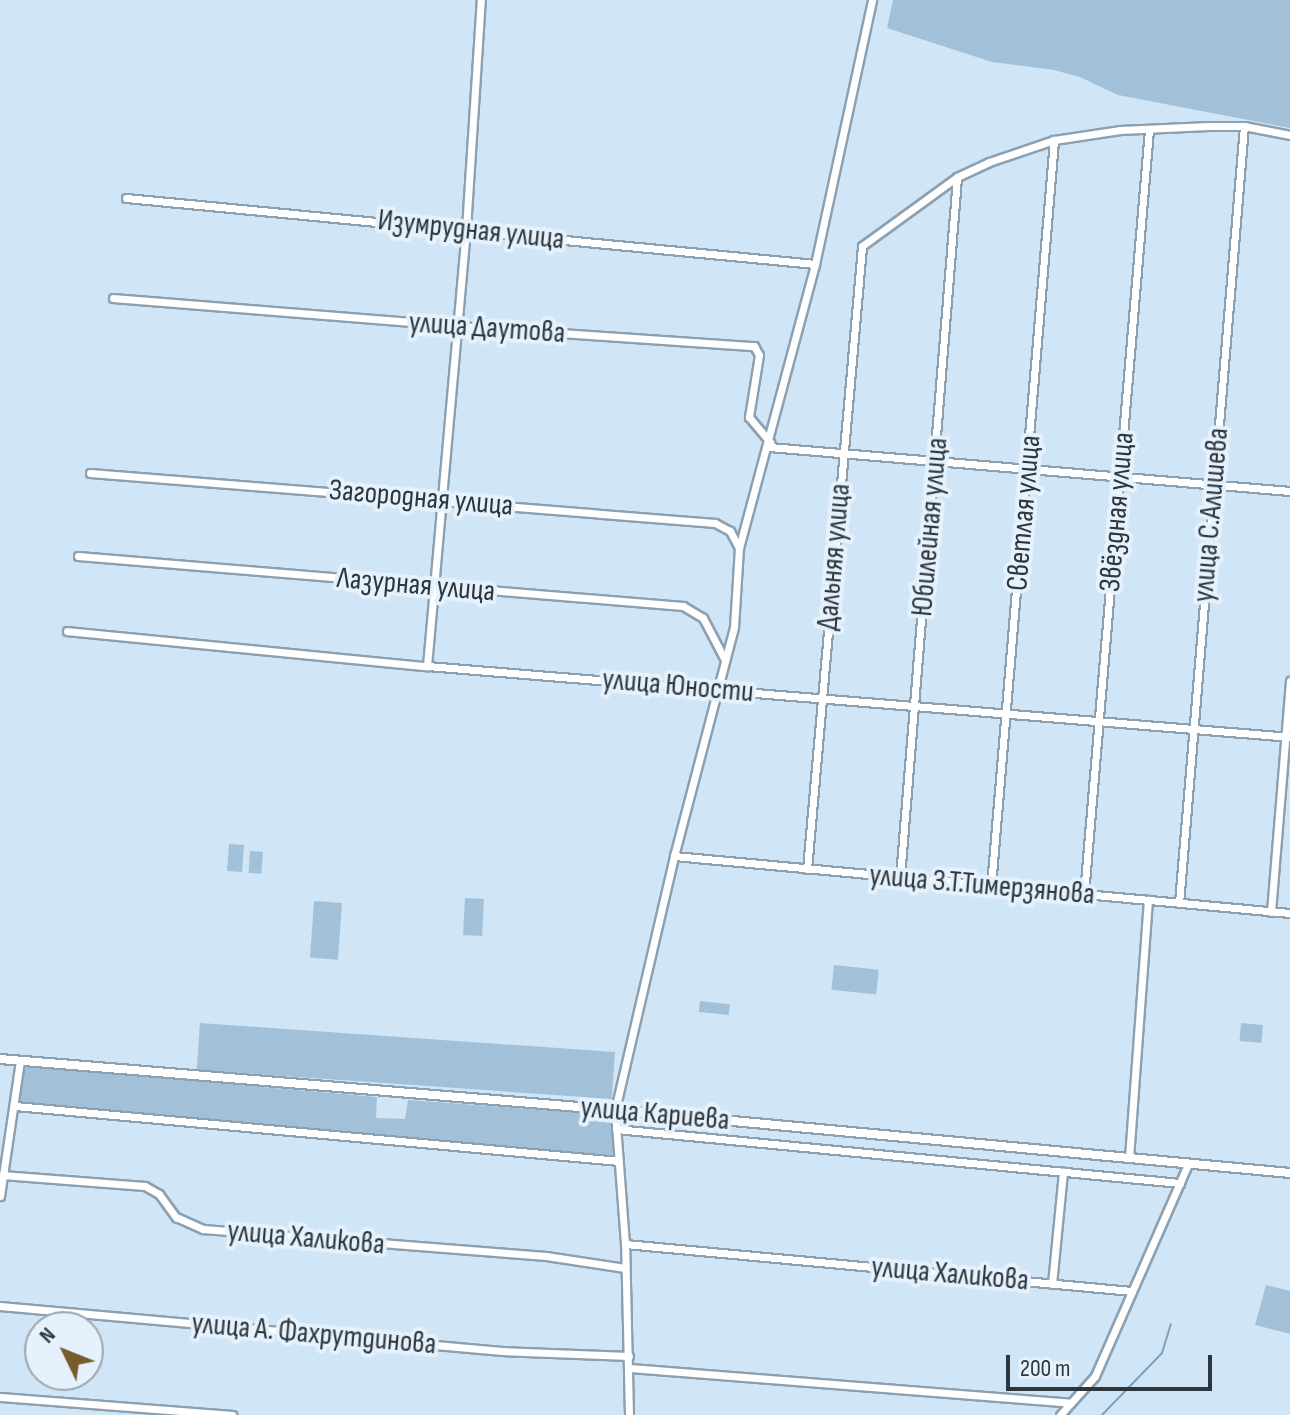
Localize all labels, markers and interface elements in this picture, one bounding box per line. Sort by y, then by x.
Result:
street label: Изумрудная улица [376,202,566,258]
street label: улица Даутова [408,305,566,351]
street label: улица С.Алишева [1185,426,1237,604]
street label: Звёздная улица [1092,431,1142,593]
street label: Светлая улица [999,434,1049,592]
street label: Юбилейная улица [904,436,956,618]
street label: Загородная улица [327,472,515,524]
street label: Дальняя улица [810,482,858,632]
street label: Лазурная улица [335,560,497,610]
street label: улица Юности [601,661,755,711]
street label: улица З.Т.Тимерзянова [868,857,1096,913]
street label: улица Кариева [579,1090,731,1138]
street label: улица Халикова [226,1213,386,1263]
street label: улица Халикова [870,1249,1030,1299]
street label: улица А. Фахрутдинова [190,1305,438,1363]
north arrow [24,1311,104,1391]
text: N [34,1322,61,1349]
scale bar [1010,1339,1216,1389]
text: 200 m [1020,1354,1071,1383]

